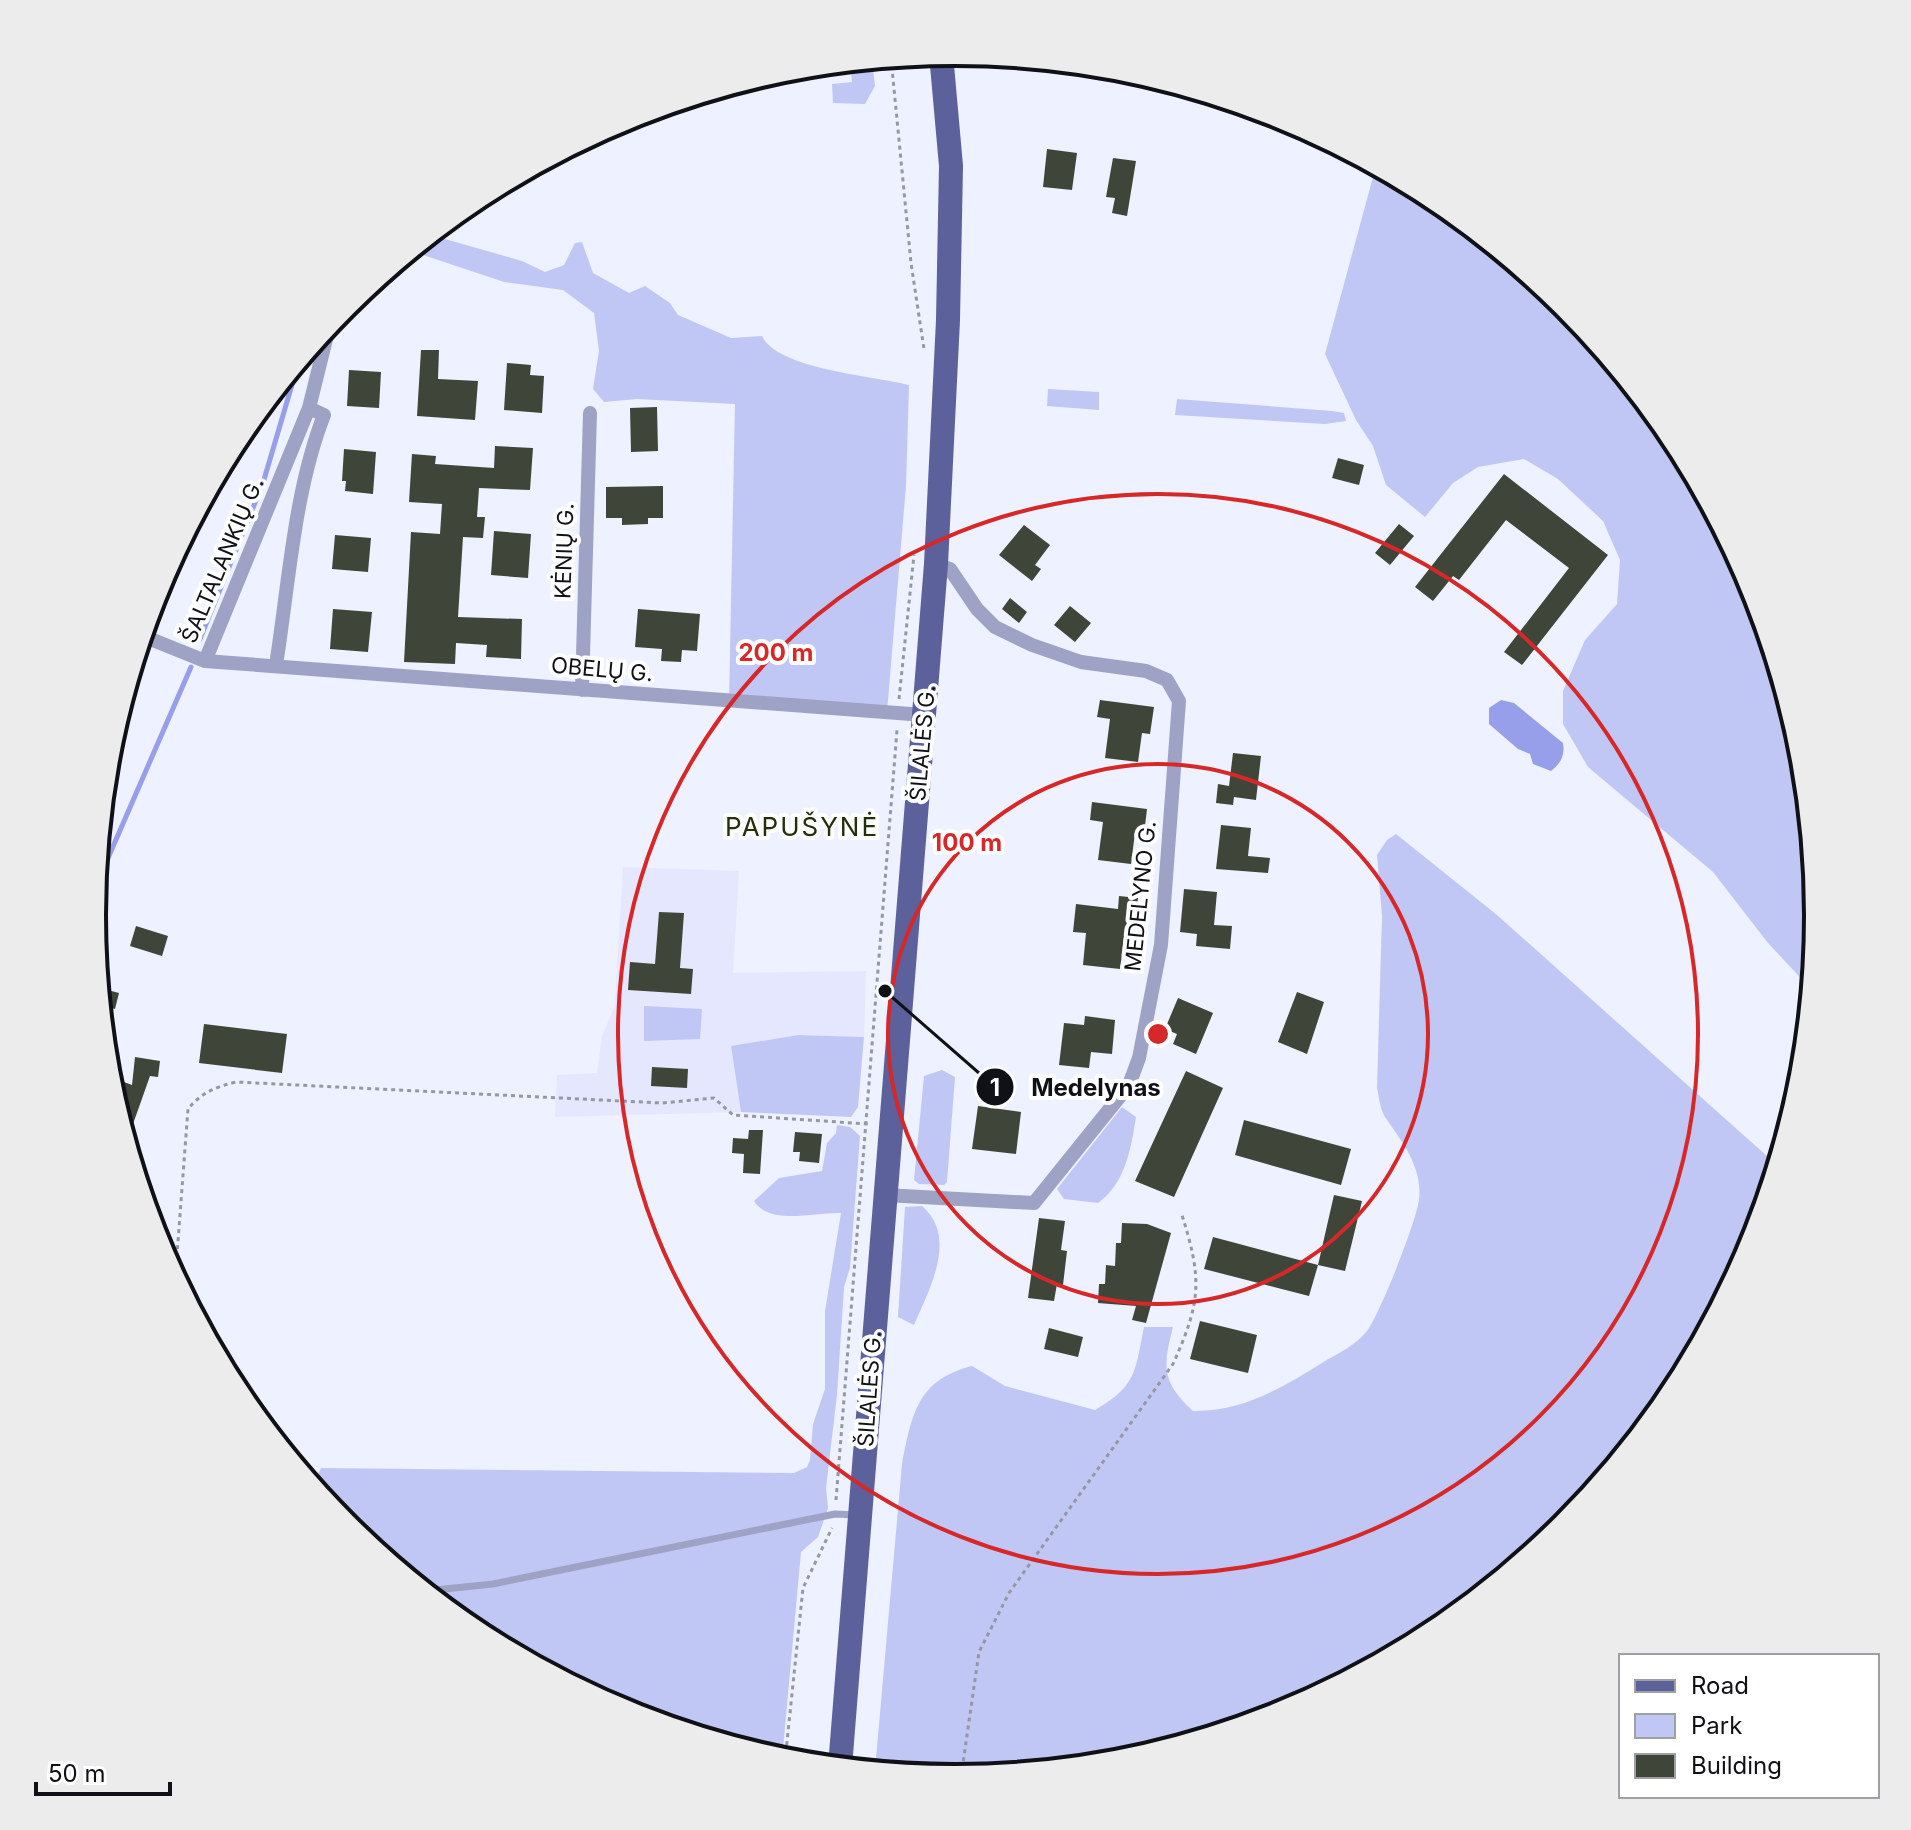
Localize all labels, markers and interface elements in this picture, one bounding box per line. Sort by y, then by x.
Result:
street label: ŠALTALANKIŲ G. [175,473,269,647]
street label: KĖNIŲ G. [549,503,579,599]
text: 200 m [738,638,814,667]
street label: OBELŲ G. [550,652,654,686]
street label: ŠILALĖS G. [904,684,940,802]
district label: PAPUŠYNĖ [725,811,879,842]
street label: MEDELYNO G. [1119,819,1161,973]
text: 100 m [932,828,1002,857]
centre of rings [1144,1020,1172,1048]
callout: Medelynas [975,1063,1177,1111]
text: 1 [990,1073,1000,1102]
text: Medelynas [1031,1073,1161,1102]
street label: ŠILALĖS G. [852,1330,886,1448]
legend [1619,1654,1879,1798]
text: Road [1691,1671,1749,1700]
text: Park [1691,1711,1742,1740]
scale bar [36,1746,170,1796]
text: Building [1691,1751,1782,1780]
text: 50 m [48,1759,106,1788]

